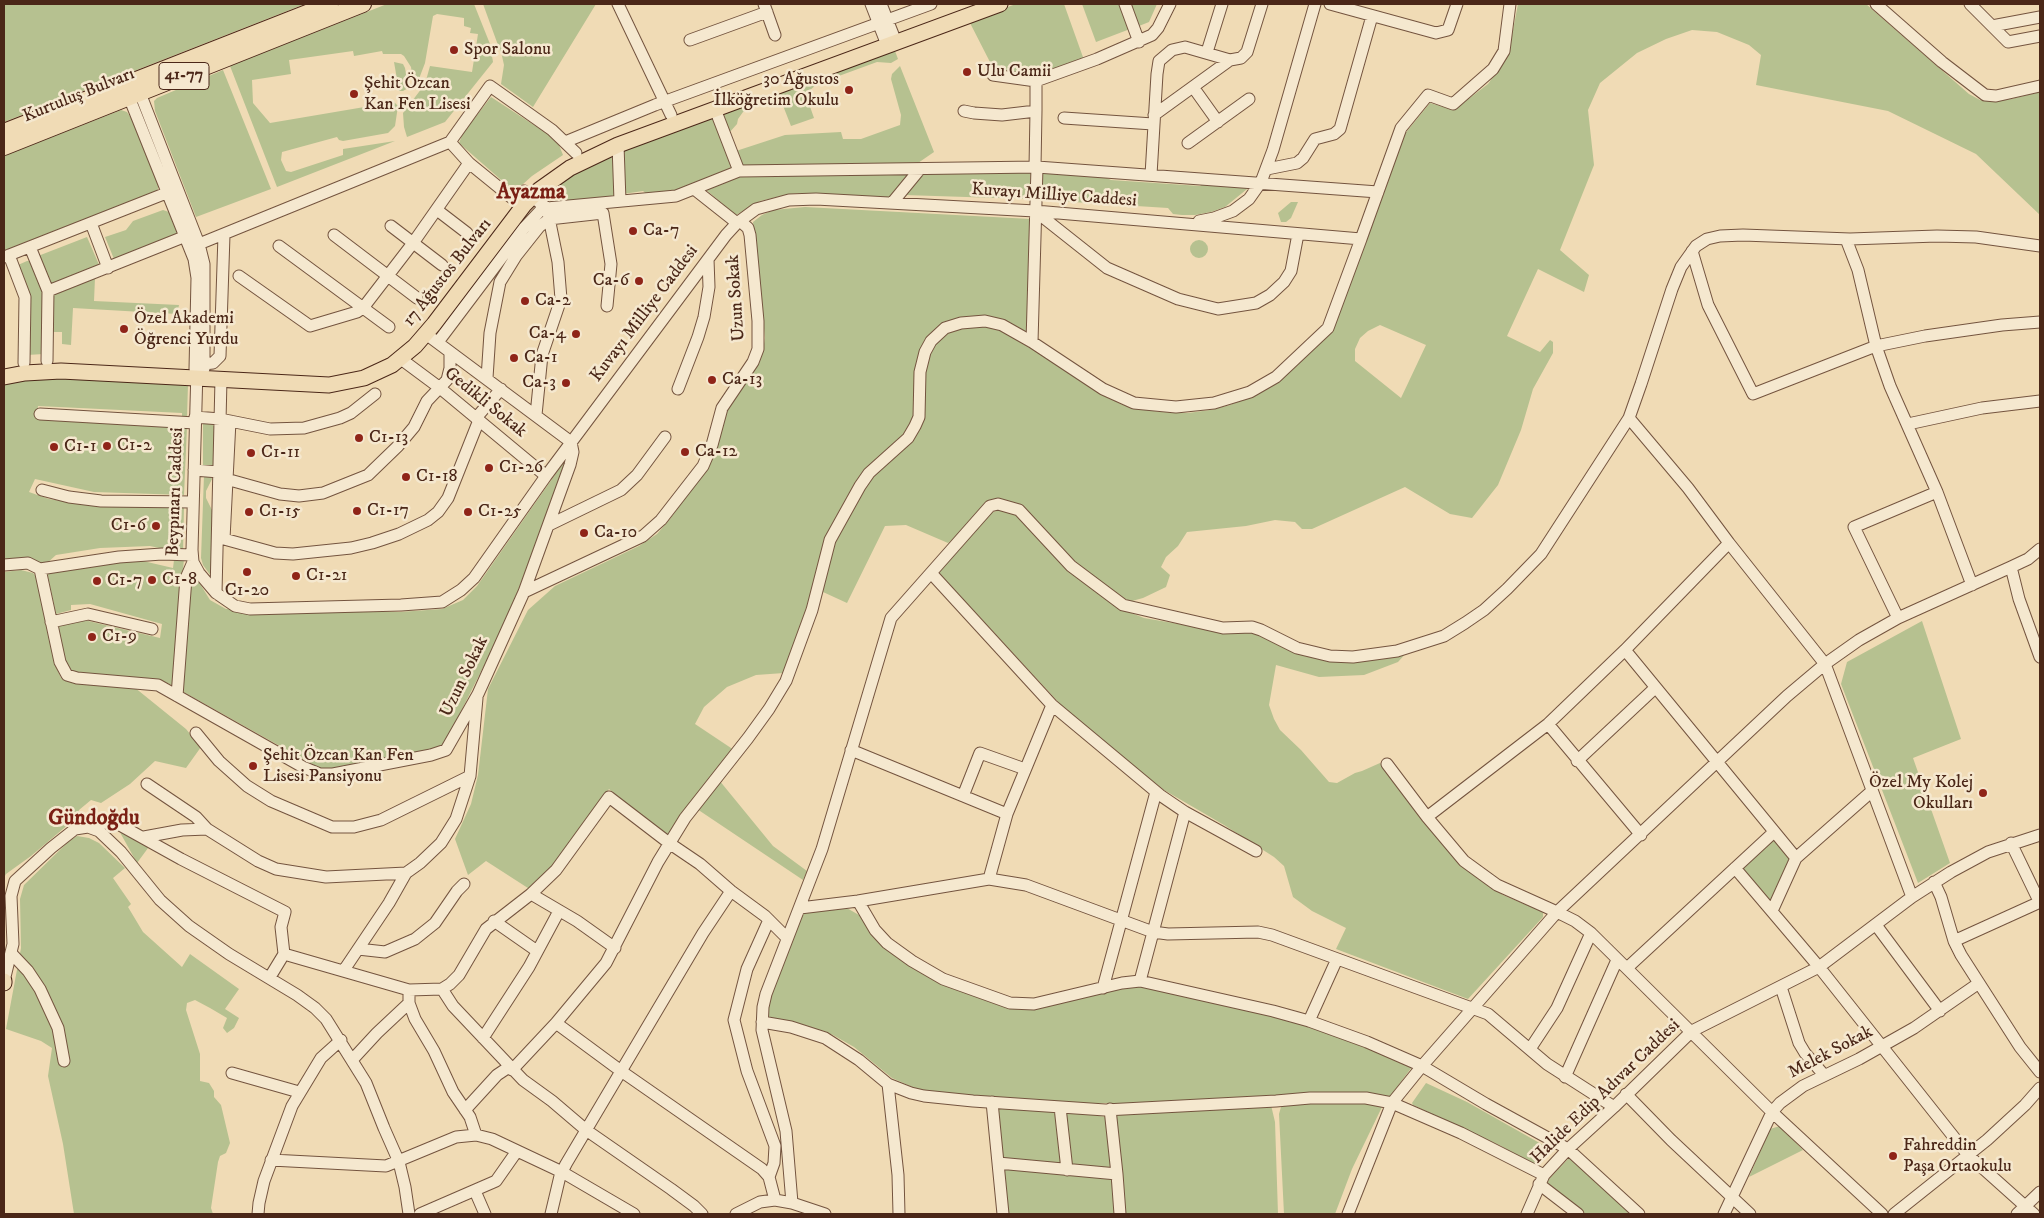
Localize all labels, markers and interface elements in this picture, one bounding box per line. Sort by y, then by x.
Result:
place label: Spor Salonu [464,39,551,61]
marker: Spor Salonu [448,44,460,56]
place label: Ulu Camii [977,61,1051,83]
road number: 41-77 [159,62,209,90]
street label: Kurtuluş Bulvarı [20,64,138,128]
marker: Ulu Camii [961,66,973,78]
place label: 30 Ağustos İlköğretim Okulu [714,69,839,112]
place label: Şehit Özcan Kan Fen Lisesi [364,73,471,116]
marker: 30 Ağustos İlköğretim Okulu [843,84,855,96]
marker: Şehit Özcan Kan Fen Lisesi [348,88,360,100]
street label: Kuvayı Milliye Caddesi [971,179,1137,213]
district label: Ayazma [497,180,565,206]
street label: 17 Ağustos Bulvarı [399,215,497,331]
place label: Ca-7 [643,220,679,242]
marker: Ca-7 [627,225,639,237]
street label: Kuvayı Milliye Caddesi [586,241,704,387]
street label: Uzun Sokak [723,254,751,342]
place label: Ca-6 [593,270,629,292]
marker: Ca-6 [633,275,645,287]
place label: Ca-2 [535,290,571,312]
marker: Ca-2 [519,295,531,307]
place label: Özel Akademi Öğrenci Yurdu [134,308,238,350]
marker: Özel Akademi Öğrenci Yurdu [118,323,130,335]
place label: Ca-4 [529,323,566,345]
marker: Ca-4 [570,328,582,340]
place label: Ca-1 [524,347,558,369]
marker: Ca-1 [508,352,520,364]
street label: Gedikli Sokak [439,363,531,443]
place label: Ca-13 [722,369,762,391]
place label: Ca-3 [522,372,556,394]
marker: Ca-13 [706,374,718,386]
marker: Ca-3 [560,377,572,389]
street label: Beypınarı Caddesi [163,427,189,557]
place label: C1-13 [369,427,408,449]
marker: C1-13 [353,432,365,444]
place label: C1-2 [117,435,152,457]
place label: C1-1 [64,436,96,458]
marker: C1-2 [101,440,113,452]
marker: C1-1 [48,441,60,453]
place label: Ca-12 [695,441,737,463]
place label: C1-11 [261,442,300,464]
marker: Ca-12 [679,446,691,458]
marker: C1-11 [245,447,257,459]
place label: C1-26 [499,457,543,479]
marker: C1-26 [483,462,495,474]
place label: C1-18 [416,466,458,488]
marker: C1-18 [400,471,412,483]
place label: C1-17 [367,500,409,522]
place label: C1-15 [259,501,300,523]
place label: C1-25 [478,501,522,523]
marker: C1-17 [351,505,363,517]
marker: C1-15 [243,506,255,518]
marker: C1-25 [462,506,474,518]
place label: C1-6 [111,515,146,537]
marker: C1-6 [150,520,162,532]
place label: Ca-10 [594,522,637,544]
marker: Ca-10 [578,527,590,539]
place label: C1-21 [306,565,347,587]
marker: C1-20 [241,566,253,578]
place label: C1-8 [162,569,197,591]
place label: C1-7 [107,570,142,592]
marker: C1-21 [290,570,302,582]
marker: C1-8 [146,574,158,586]
marker: C1-7 [91,575,103,587]
place label: C1-20 [225,580,269,602]
place label: C1-9 [102,626,137,648]
marker: C1-9 [86,631,98,643]
street label: Uzun Sokak [436,633,494,721]
place label: Şehit Özcan Kan Fen Lisesi Pansiyonu [263,745,414,788]
marker: Şehit Özcan Kan Fen Lisesi Pansiyonu [247,760,259,772]
place label: Özel My Kolej Okulları [1869,772,1973,814]
marker: Özel My Kolej Okulları [1977,787,1989,799]
district label: Gündoğdu [48,806,140,832]
street label: Halide Edip Adıvar Caddesi [1527,1015,1685,1169]
street label: Melek Sokak [1785,1022,1877,1084]
place label: Fahreddin Paşa Ortaokulu [1903,1135,2012,1178]
marker: Fahreddin Paşa Ortaokulu [1887,1150,1899,1162]

